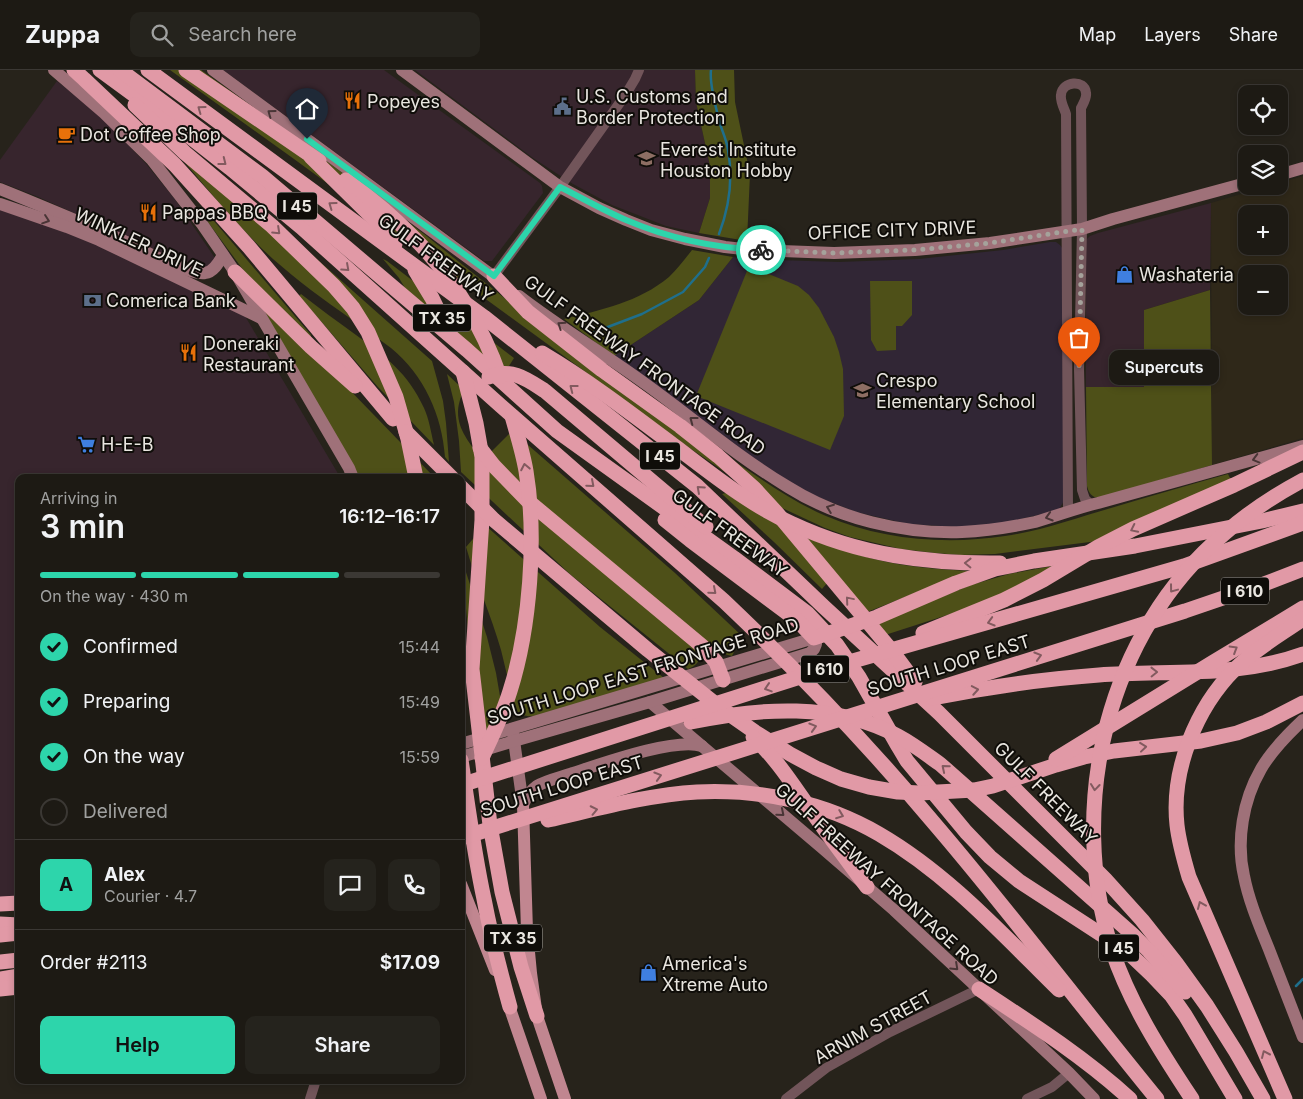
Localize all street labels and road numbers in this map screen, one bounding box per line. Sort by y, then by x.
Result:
road number: I 45 [277,192,317,220]
street label: WINKLER DRIVE [72,203,206,281]
street label: GULF FREEWAY [375,209,497,307]
street label: OFFICE CITY DRIVE [807,217,977,243]
street label: GULF FREEWAY FRONTAGE ROAD [521,271,769,459]
road number: TX 35 [413,304,471,332]
road number: I 45 [640,442,680,470]
street label: GULF FREEWAY [669,484,791,582]
road number: I 610 [1221,578,1269,604]
street label: SOUTH LOOP EAST FRONTAGE ROAD [485,613,801,729]
street label: SOUTH LOOP EAST [865,630,1033,700]
road number: I 610 [801,656,849,682]
street label: GULF FREEWAY [990,737,1102,849]
street label: SOUTH LOOP EAST [478,751,646,821]
street label: GULF FREEWAY FRONTAGE ROAD [771,778,1003,990]
road number: TX 35 [484,924,542,951]
road number: I 45 [1099,934,1139,961]
street label: ARNIM STREET [810,986,936,1068]

